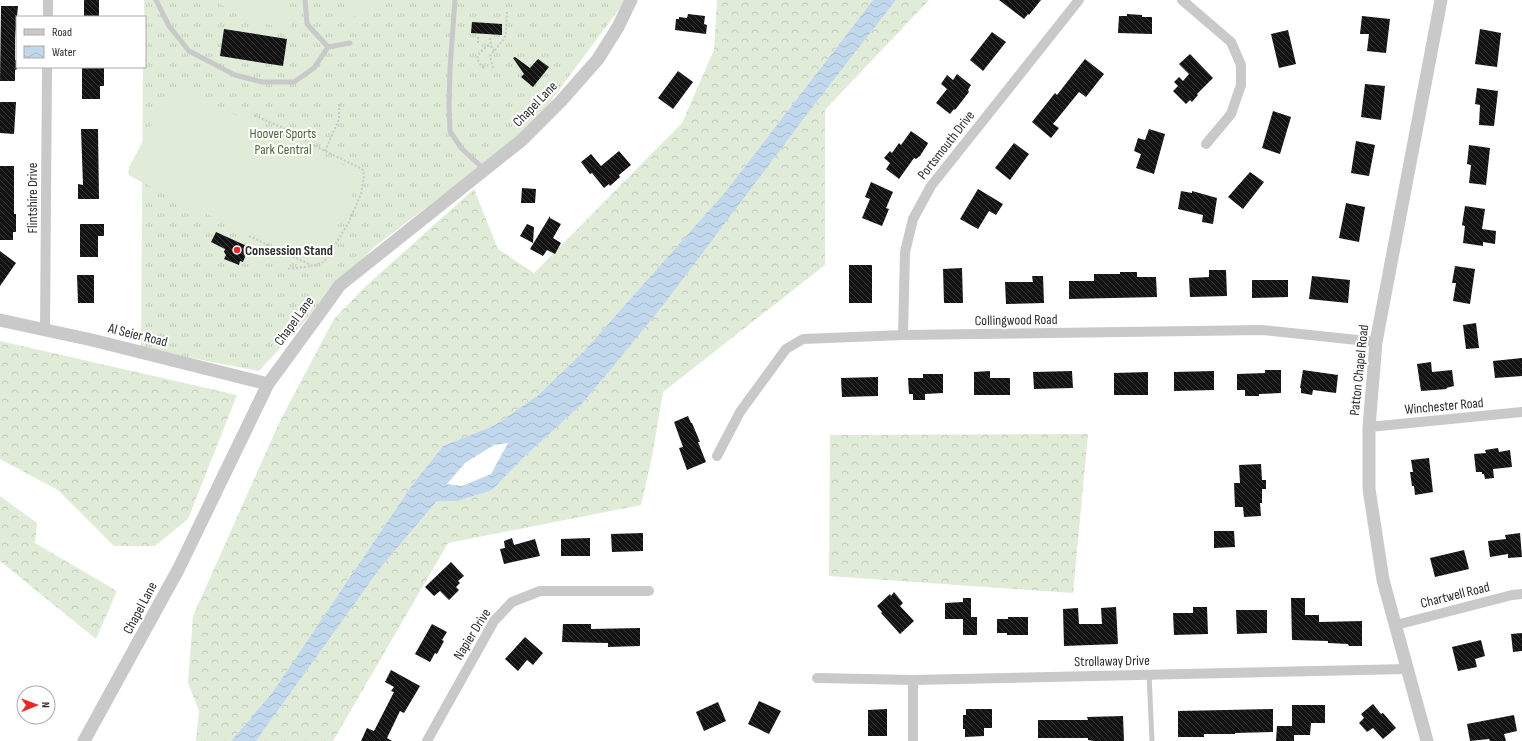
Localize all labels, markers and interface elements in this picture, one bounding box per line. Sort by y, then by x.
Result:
legend [16,16,146,68]
text: Road [52,25,72,40]
text: Water [52,45,76,60]
street label: Chapel Lane [509,78,561,130]
street label: Portsmouth Drive [914,107,978,183]
park label: Hoover Sports Park Central [250,125,316,158]
street label: Flintshire Drive [24,163,41,233]
place label: Consession Stand [245,242,333,259]
marker: Consession Stand [232,245,242,255]
street label: Chapel Lane [270,293,318,349]
street label: Collingwood Road [974,311,1058,329]
street label: Al Seier Road [106,319,170,351]
street label: Patton Chapel Road [1346,324,1372,416]
street label: Winchester Road [1404,394,1484,418]
street label: Chartwell Road [1419,578,1492,612]
street label: Chapel Lane [119,579,161,637]
street label: Napier Drive [450,605,494,663]
street label: Strollaway Drive [1074,652,1150,670]
north arrow [16,685,56,725]
text: N [39,702,52,708]

